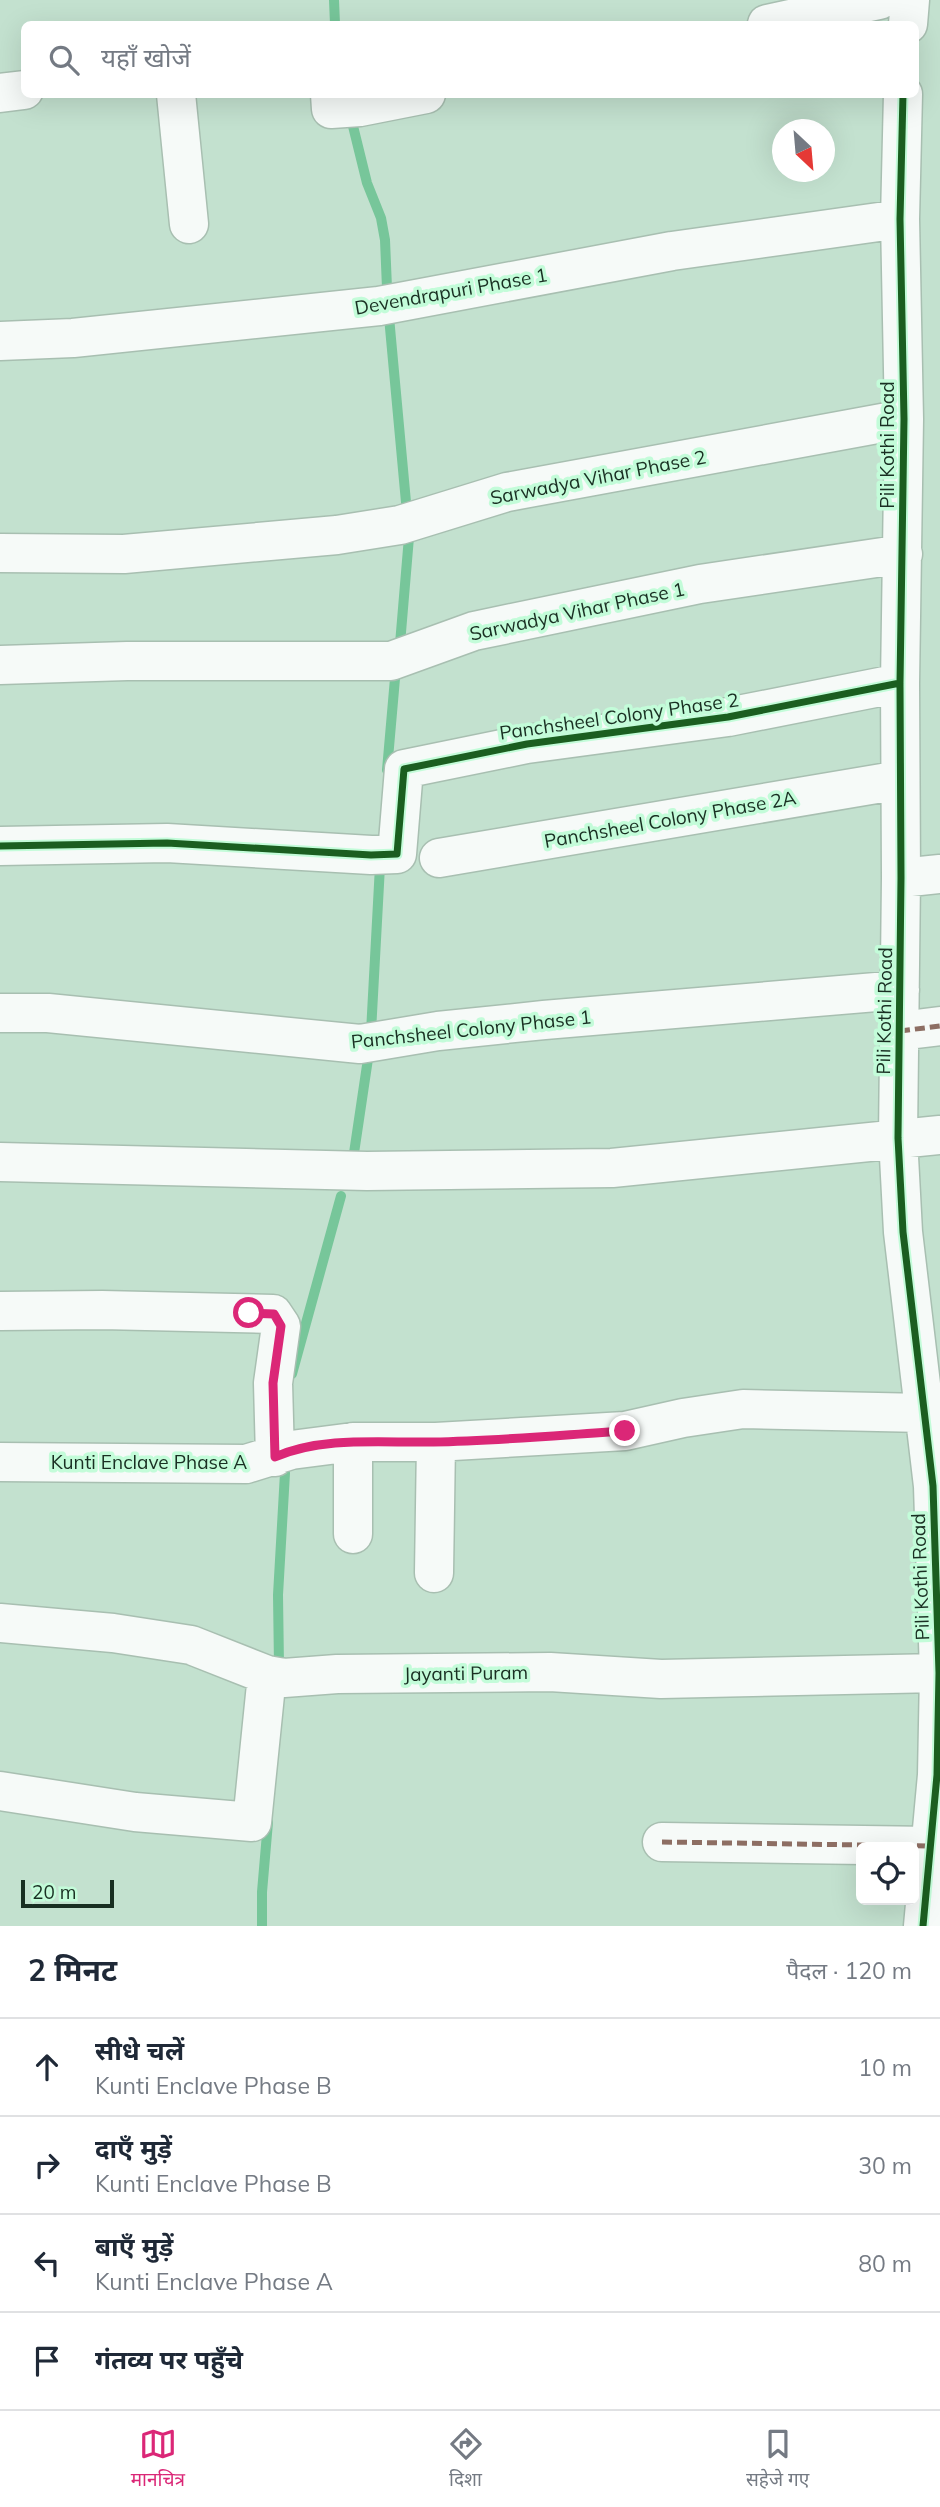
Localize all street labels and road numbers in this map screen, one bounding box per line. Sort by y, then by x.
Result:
street label: Devendrapuri Phase 1 [353,262,549,320]
street label: Pili Kothi Road [875,381,899,509]
street label: Sarwadya Vihar Phase 2 [488,444,708,510]
street label: Sarwadya Vihar Phase 1 [467,576,687,646]
street label: Panchsheel Colony Phase 2 [498,687,740,745]
street label: Panchsheel Colony Phase 2A [542,785,798,853]
street label: Pili Kothi Road [871,947,897,1075]
street label: Panchsheel Colony Phase 1 [350,1004,592,1054]
street label: Kunti Enclave Phase A [51,1450,247,1474]
street label: Pili Kothi Road [906,1513,934,1641]
street label: Jayanti Puram [404,1660,528,1686]

